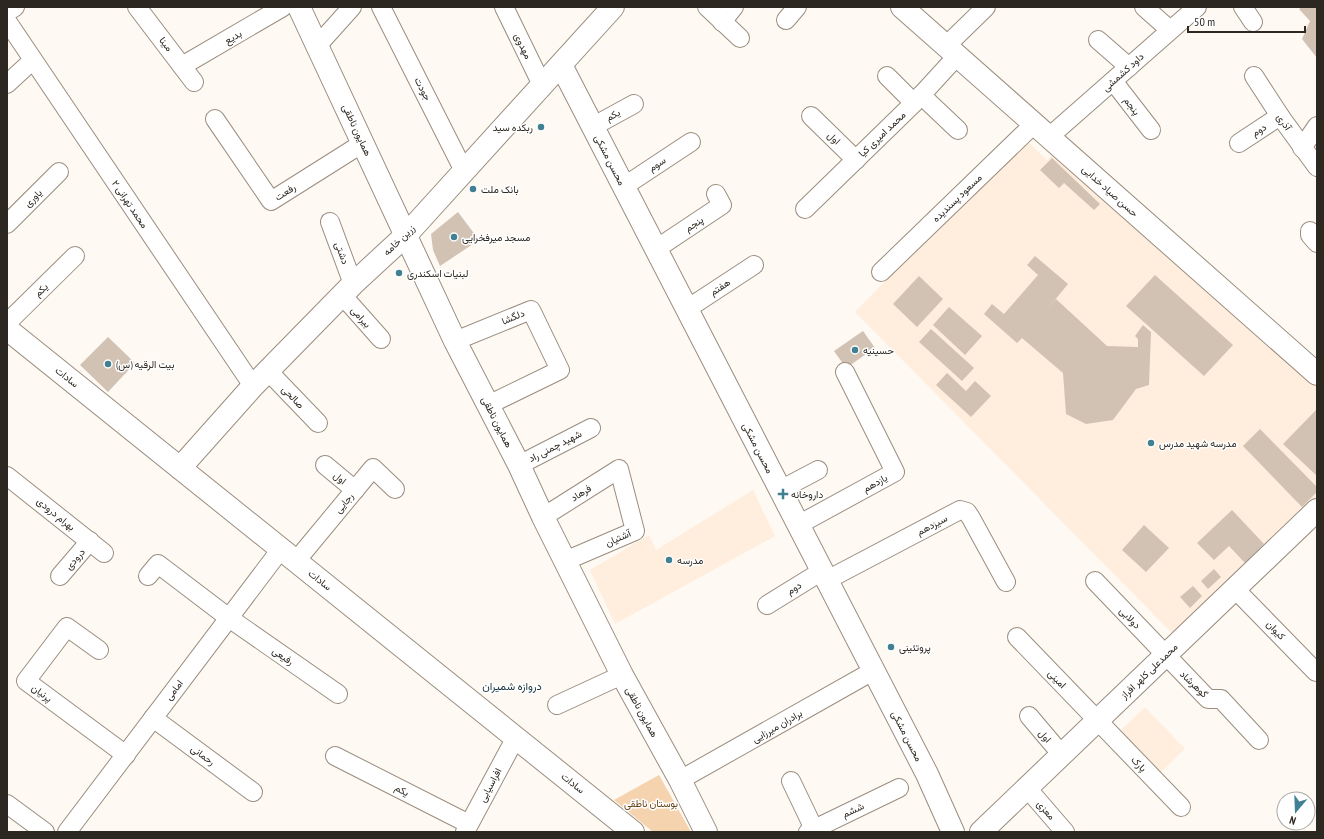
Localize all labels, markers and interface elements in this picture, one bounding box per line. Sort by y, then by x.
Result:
scale bar [1188,8,1305,34]
text: 50 m [1194,14,1215,29]
street label: بدیع [222,27,244,47]
street label: مهدوی [511,31,535,61]
street label: مینا [156,34,176,54]
street label: داود کشمشی [1099,50,1147,94]
street label: جودت [412,75,435,103]
street label: پنجم [1120,94,1143,118]
street label: همایون ناطقی [339,102,375,158]
street label: یکم [603,106,623,124]
street label: محمد امیری کیا [856,108,908,160]
street label: آذری [1274,111,1295,133]
street label: دوم [1249,120,1269,140]
place label: ربکده سید [493,121,533,134]
marker: ربکده سید [536,122,546,132]
street label: اول [825,129,843,147]
street label: محسن مشکی [592,132,628,188]
street label: سوم [646,153,668,175]
street label: حسن صیاد خدایی [1079,162,1141,220]
street label: مسعود پسندیده [929,171,985,226]
street label: محمد تهرانی ۲ [109,177,151,231]
street label: رفعت [272,181,298,203]
place label: بانک ملت [481,183,519,196]
marker: بانک ملت [468,184,478,194]
street label: یاوری [21,186,45,210]
street label: پنجم [682,213,706,236]
street label: زرین خامه [380,222,418,258]
place label: مسجد میرفخرایی [462,231,530,244]
marker: مسجد میرفخرایی [449,232,459,242]
street label: دشتی [332,240,352,266]
place label: لبنیات اسکندری [407,267,468,280]
marker: لبنیات اسکندری [394,268,404,278]
street label: هفتم [707,276,733,298]
street label: یکم [31,280,51,300]
street label: بیرامی [348,304,374,330]
street label: دلگشا [499,306,527,328]
place label: حسینیه [863,344,894,357]
marker: حسینیه [850,345,860,355]
place label: بیت الرقیه (س) [116,358,174,371]
marker: بیت الرقیه (س) [103,359,113,369]
street label: سادات [53,364,81,390]
street label: صالحی [279,383,307,411]
street label: همایون ناطقی [479,394,515,450]
street label: محسن مشکی [740,420,776,476]
street label: شهید چمنی راد [526,427,584,466]
place label: مدرسه شهید مدرس [1159,437,1237,450]
marker: مدرسه شهید مدرس [1146,438,1156,448]
street label: اول [331,469,349,487]
street label: یازدهم [860,471,890,495]
street label: فرهاد [568,481,594,504]
place label: داروخانه [791,488,823,501]
marker: داروخانه [778,489,788,499]
street label: رجایی [332,490,356,516]
street label: بهرام درودی [34,495,78,534]
street label: سیزدهم [914,511,950,538]
street label: آشتیان [603,526,634,549]
street label: درودی [62,545,88,572]
place label: مدرسه [677,554,703,567]
marker: مدرسه [664,555,674,565]
street label: سادات [306,567,334,593]
street label: دوم [784,578,804,598]
street label: دولابی [1117,604,1144,632]
street label: کیوان [1264,618,1289,643]
street label: محمدعلی کلهر افراز [1117,640,1180,702]
place label: پروتئینی [899,641,931,655]
marker: پروتئینی [886,642,896,652]
street label: رفیعی [270,644,296,668]
street label: امینی [1045,667,1069,691]
street label: گوهرشاد [1177,667,1211,701]
street label: امامی [162,677,186,703]
district label: دروازه شمیران [482,679,542,693]
street label: پرنیان [28,681,55,706]
street label: همایون ناطقی [623,684,661,740]
street label: برادران میرزایی [749,706,805,746]
street label: محسن مشکی [889,708,925,764]
street label: اول [1036,727,1054,745]
street label: رحمانی [188,742,218,768]
street label: پارک [1128,753,1150,775]
street label: افراسیابی [476,766,504,804]
street label: سادات [559,770,587,796]
street label: یکم [393,781,411,799]
north arrow [1276,791,1316,831]
park label: بوستان ناطقی [624,797,678,810]
street label: معزی [1034,797,1058,823]
street label: ششم [840,799,866,821]
text: N [1288,813,1298,828]

